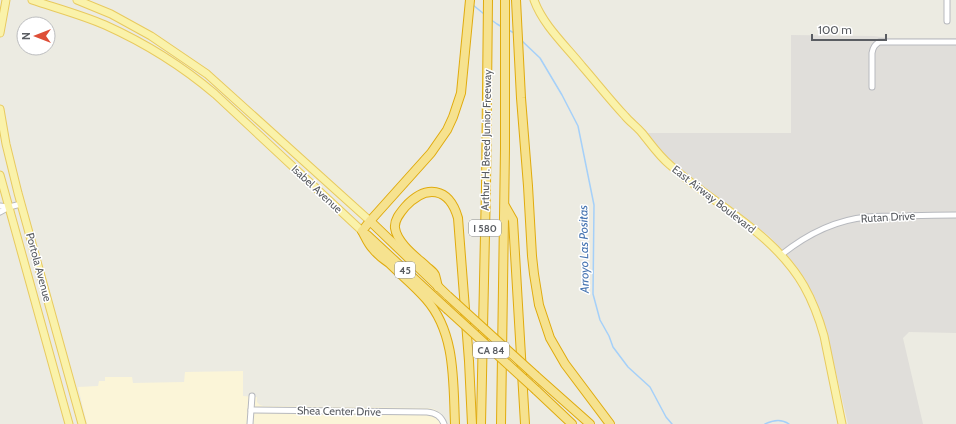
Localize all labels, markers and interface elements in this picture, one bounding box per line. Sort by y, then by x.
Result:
north arrow [16,16,56,56]
scale bar [812,16,886,42]
text: 100 m [818,22,852,37]
text: N [19,32,33,40]
street label: Arthur H. Breed Junior Freeway [478,69,494,211]
street label: Isabel Avenue [289,162,346,216]
street label: East Airway Boulevard [669,162,759,236]
water label: Arroyo Las Positas [575,205,592,294]
street label: Rutan Drive [860,209,916,225]
road number: I 580 [469,220,501,236]
street label: Portola Avenue [23,231,55,303]
road number: 45 [395,262,415,278]
road number: CA 84 [473,342,509,358]
street label: Shea Center Drive [297,403,381,419]

